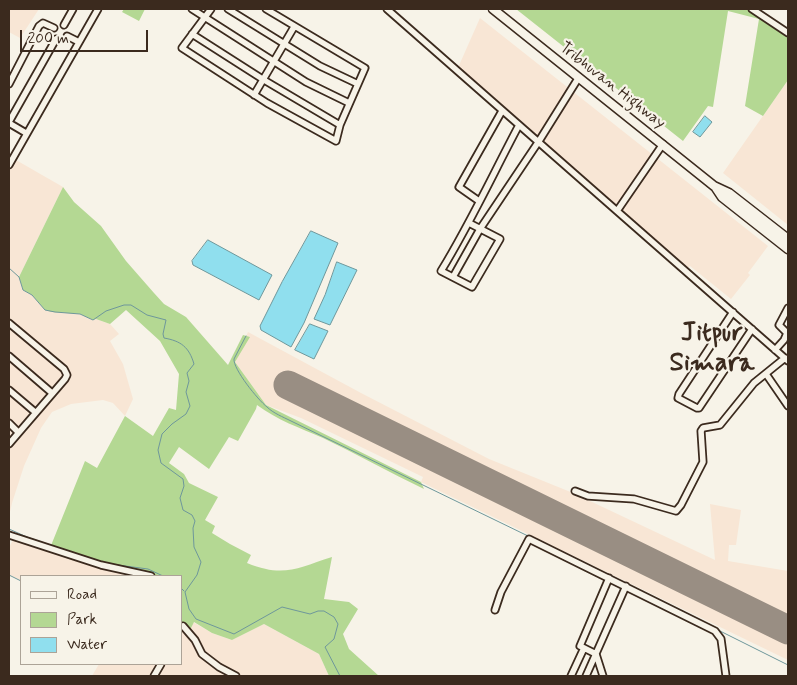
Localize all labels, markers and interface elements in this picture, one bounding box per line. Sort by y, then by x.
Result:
scale bar [22,20,150,52]
text: 200 m [28,29,69,49]
street label: Tribhuvan Highway [555,39,669,133]
district label: Jitpur Simara [670,319,754,380]
legend [20,575,182,665]
text: Road [67,585,97,605]
text: Park [67,610,97,630]
text: Water [67,635,107,655]

